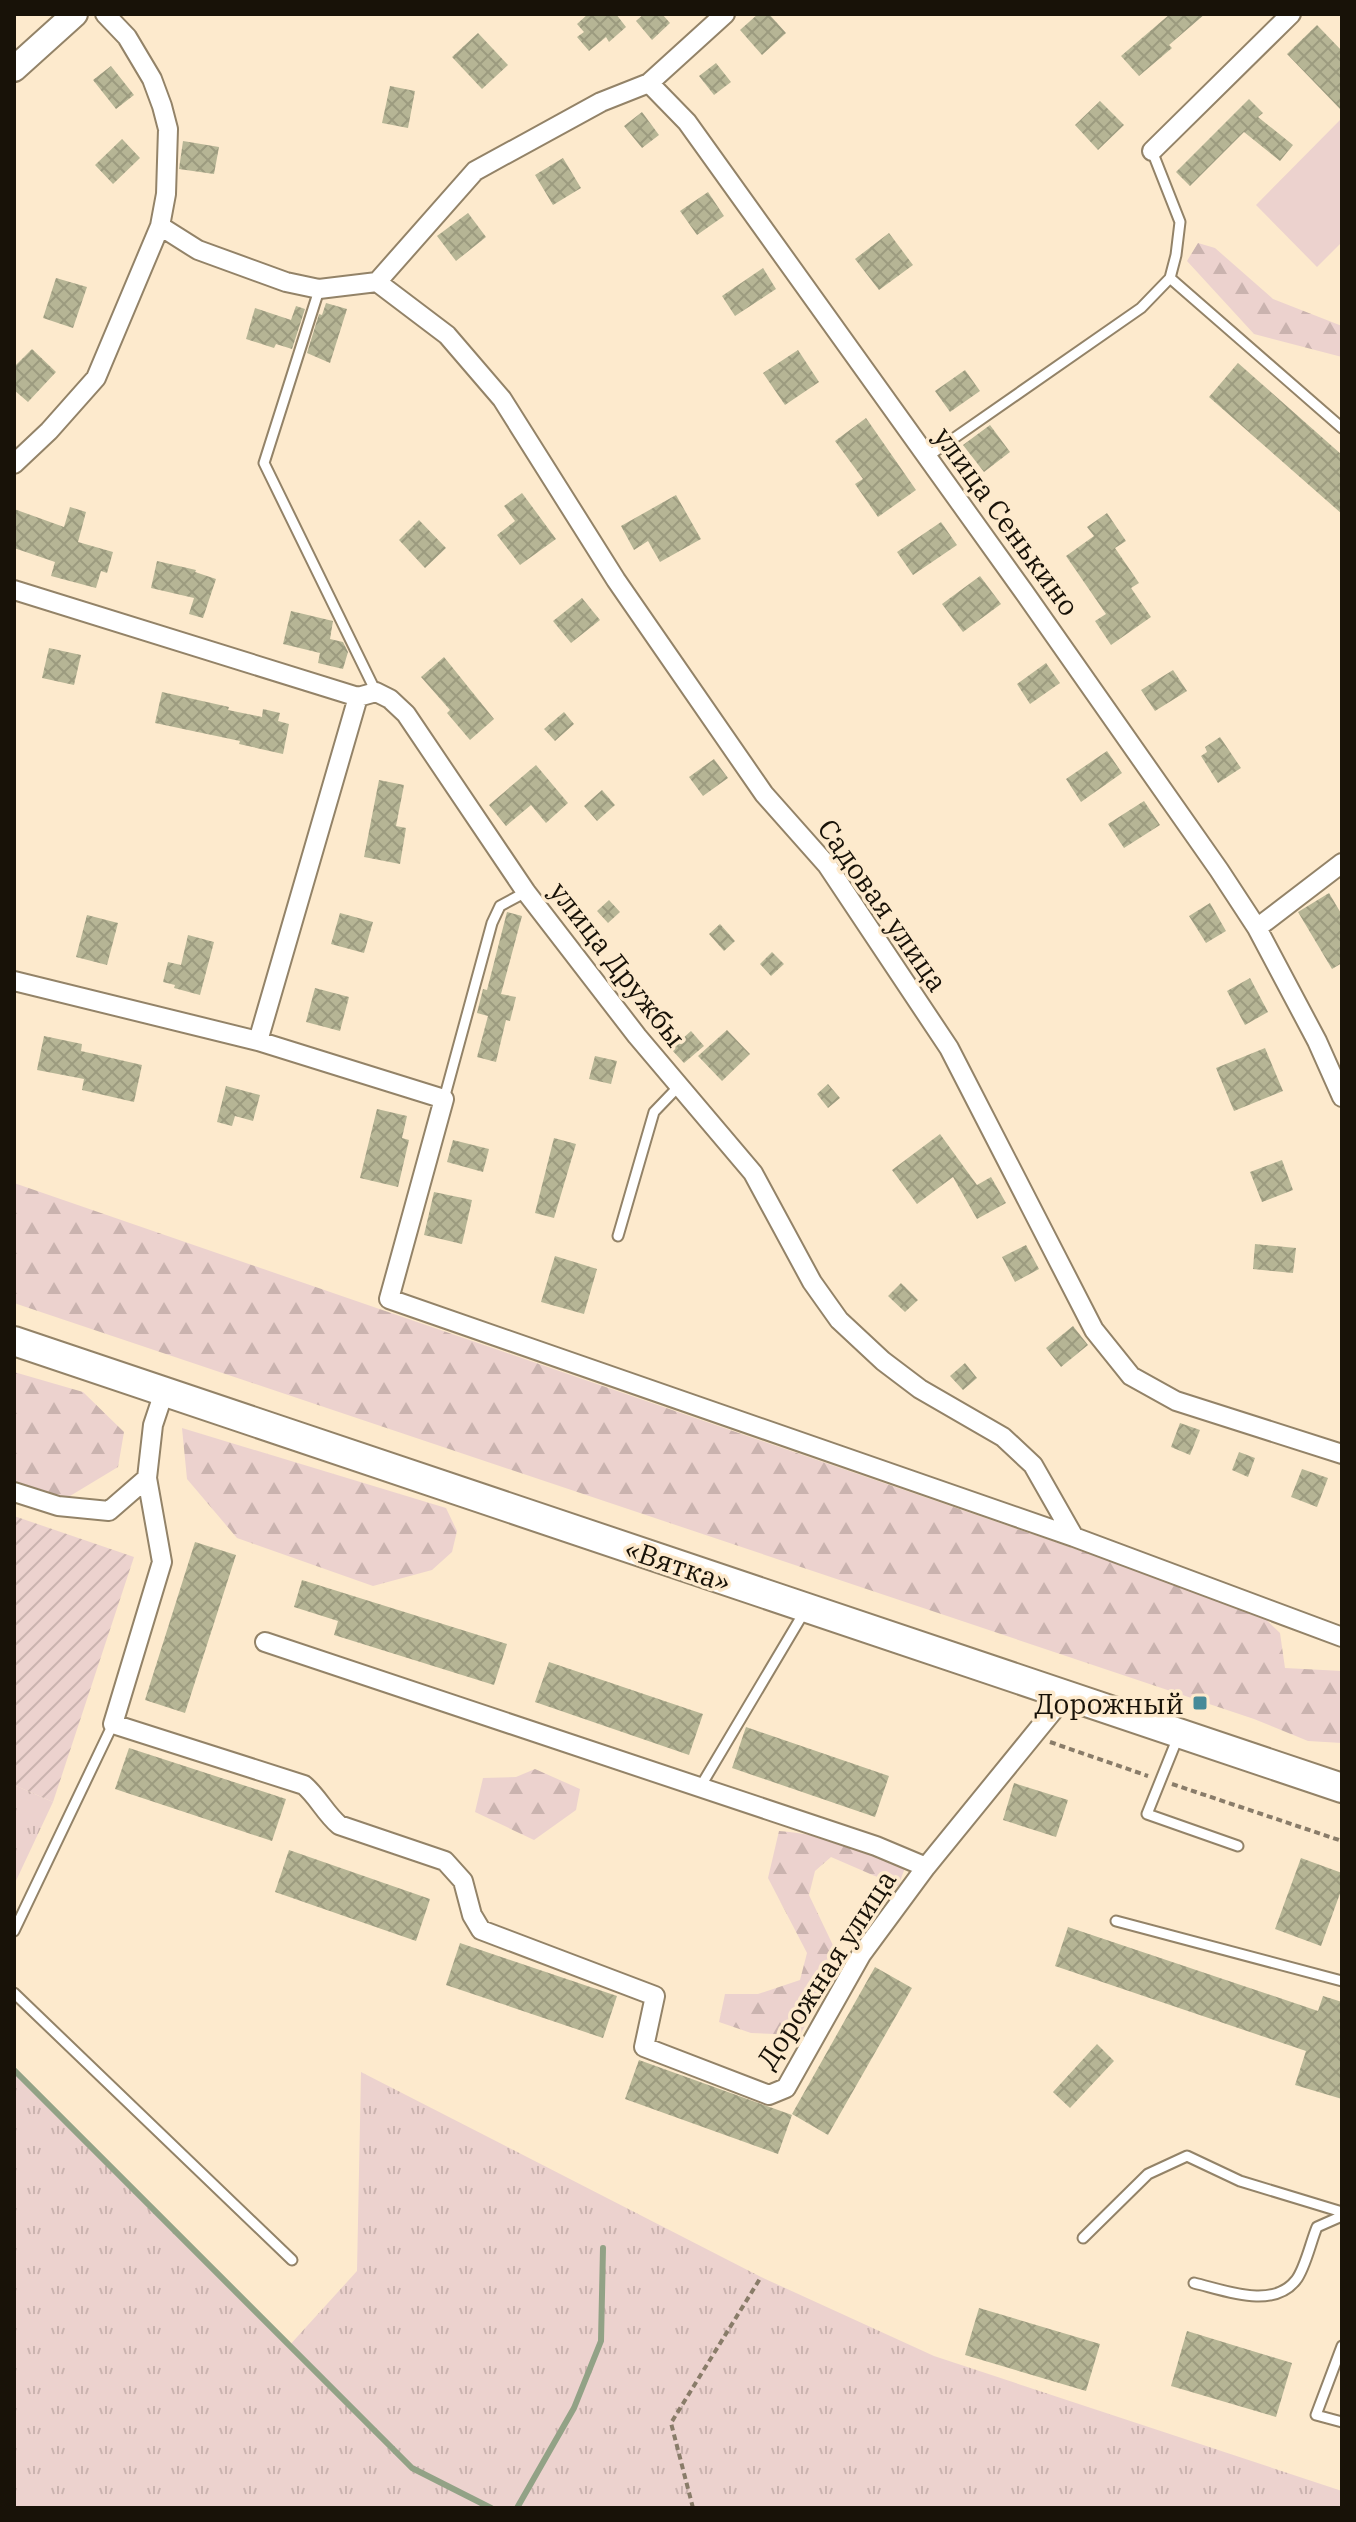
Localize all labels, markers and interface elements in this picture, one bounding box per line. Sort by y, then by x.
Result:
street label: улица Сенькино [926,419,1088,623]
street label: Садовая улица [810,811,956,999]
street label: улица Дружбы [542,874,694,1054]
street label: «Вятка» [620,1530,736,1600]
place label: Дорожный [1035,1685,1184,1722]
marker: Дорожный [1191,1694,1209,1712]
street label: Дорожная улица [748,1863,904,2075]

